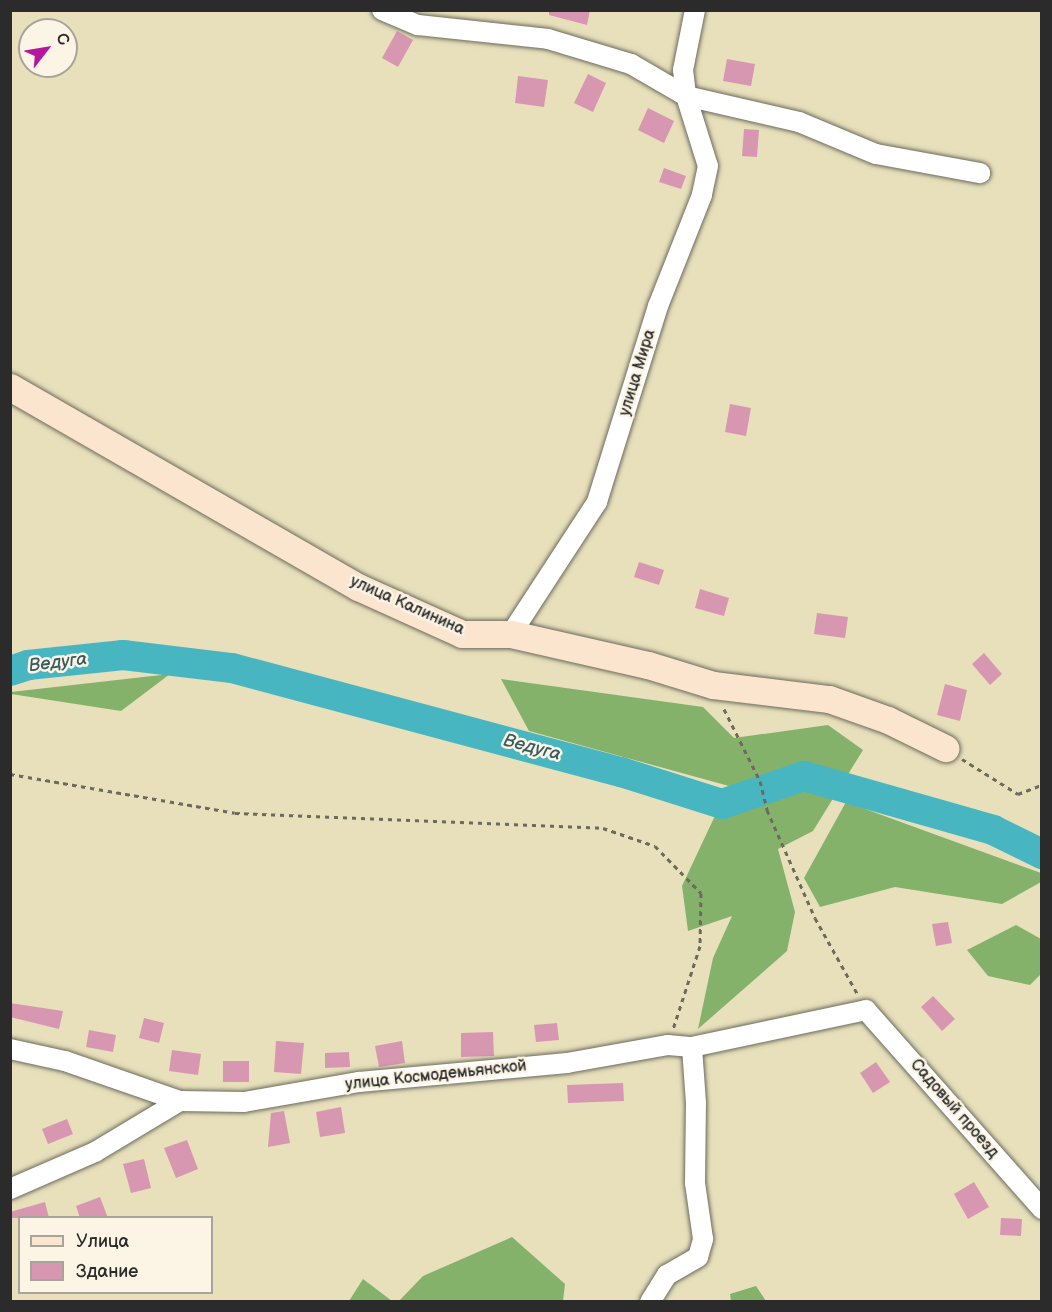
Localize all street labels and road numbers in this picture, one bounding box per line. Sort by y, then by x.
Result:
street label: улица Мира [616,327,660,419]
street label: улица Калинина [347,572,467,640]
street label: Садовый проезд [906,1056,1002,1162]
street label: улица Космодемьянской [344,1057,528,1095]

